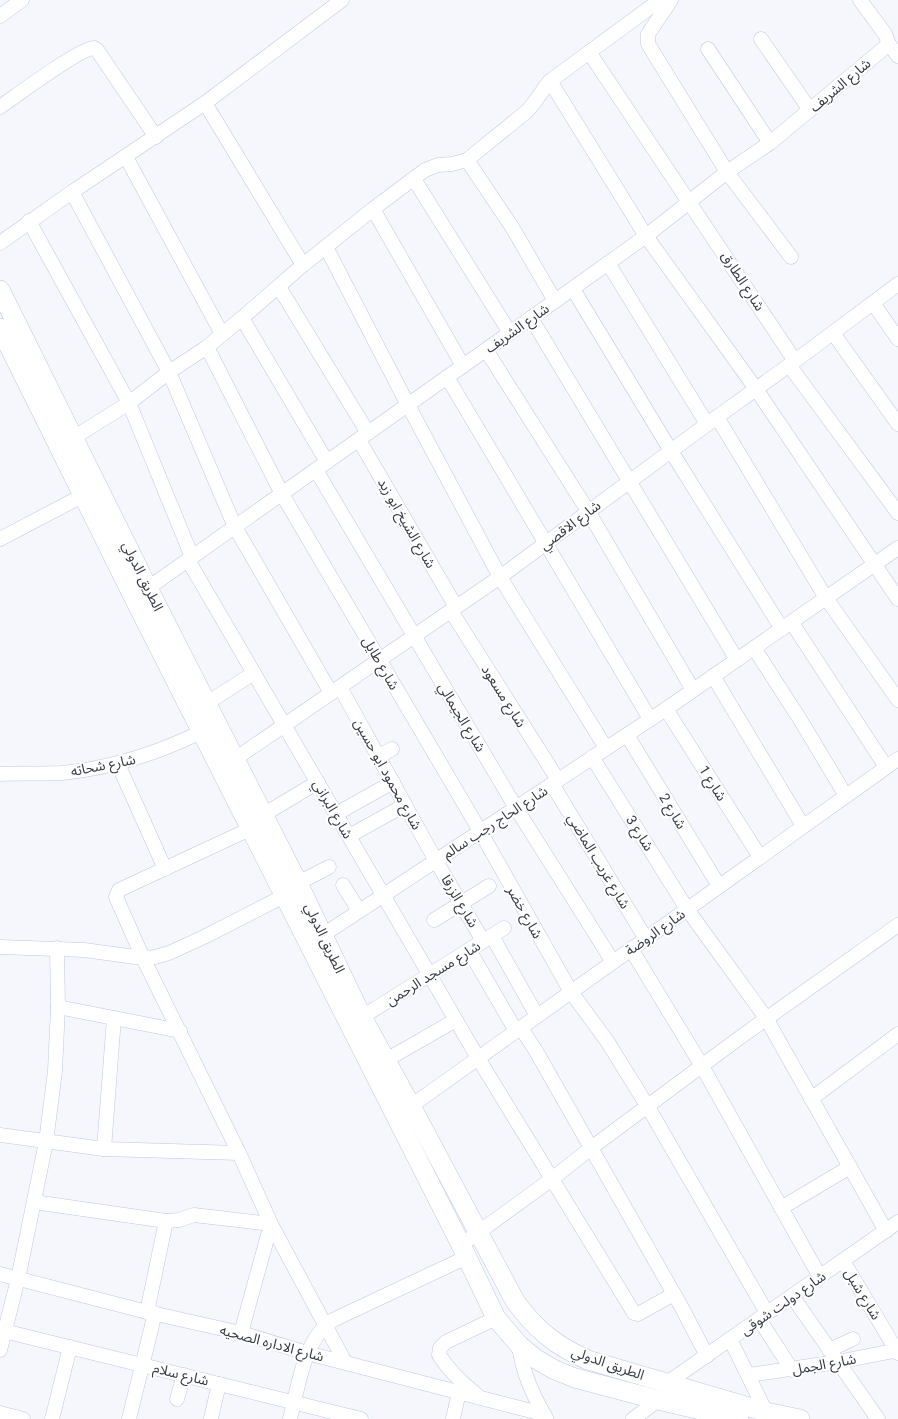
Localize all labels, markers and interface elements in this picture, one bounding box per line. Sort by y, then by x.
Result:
street label: شارع الشريف [806,55,876,117]
street label: شارع الطارق [715,248,768,315]
street label: شارع الشريف [482,300,554,358]
street label: شارع الشيخ ابو زيد [372,475,439,572]
street label: شارع الاقصي [536,497,606,556]
street label: الطريق الدولي [116,539,167,615]
street label: شارع طايل [357,634,403,694]
street label: شارع مسعود [476,662,529,732]
street label: شارع الجيمالي [432,679,489,756]
street label: شارع محمود ابو حسين [348,716,425,834]
street label: شارع شحاته [69,751,137,782]
street label: شارع 1 [693,762,730,805]
street label: شارع البراني [307,777,356,843]
street label: شارع الحاج رجب سالم [440,782,552,864]
street label: شارع 2 [654,790,690,833]
street label: شارع غريب الماضي [562,811,634,913]
street label: شارع 3 [620,812,657,855]
street label: شارع الزرقا [436,872,482,932]
street label: شارع خضر [501,882,546,943]
street label: الطريق الدولي [299,900,348,977]
street label: شارع الروضة [622,906,690,961]
street label: شارع مسجد الرحمن [383,937,485,1011]
street label: شارع شبل [839,1266,884,1324]
street label: شارع دولت شوقى [737,1268,830,1341]
street label: شارع الاداره الصحيه [217,1321,326,1368]
street label: الطريق الدولي [569,1343,646,1386]
street label: شارع الجمل [791,1350,858,1380]
street label: شارع سلام [151,1359,211,1392]

